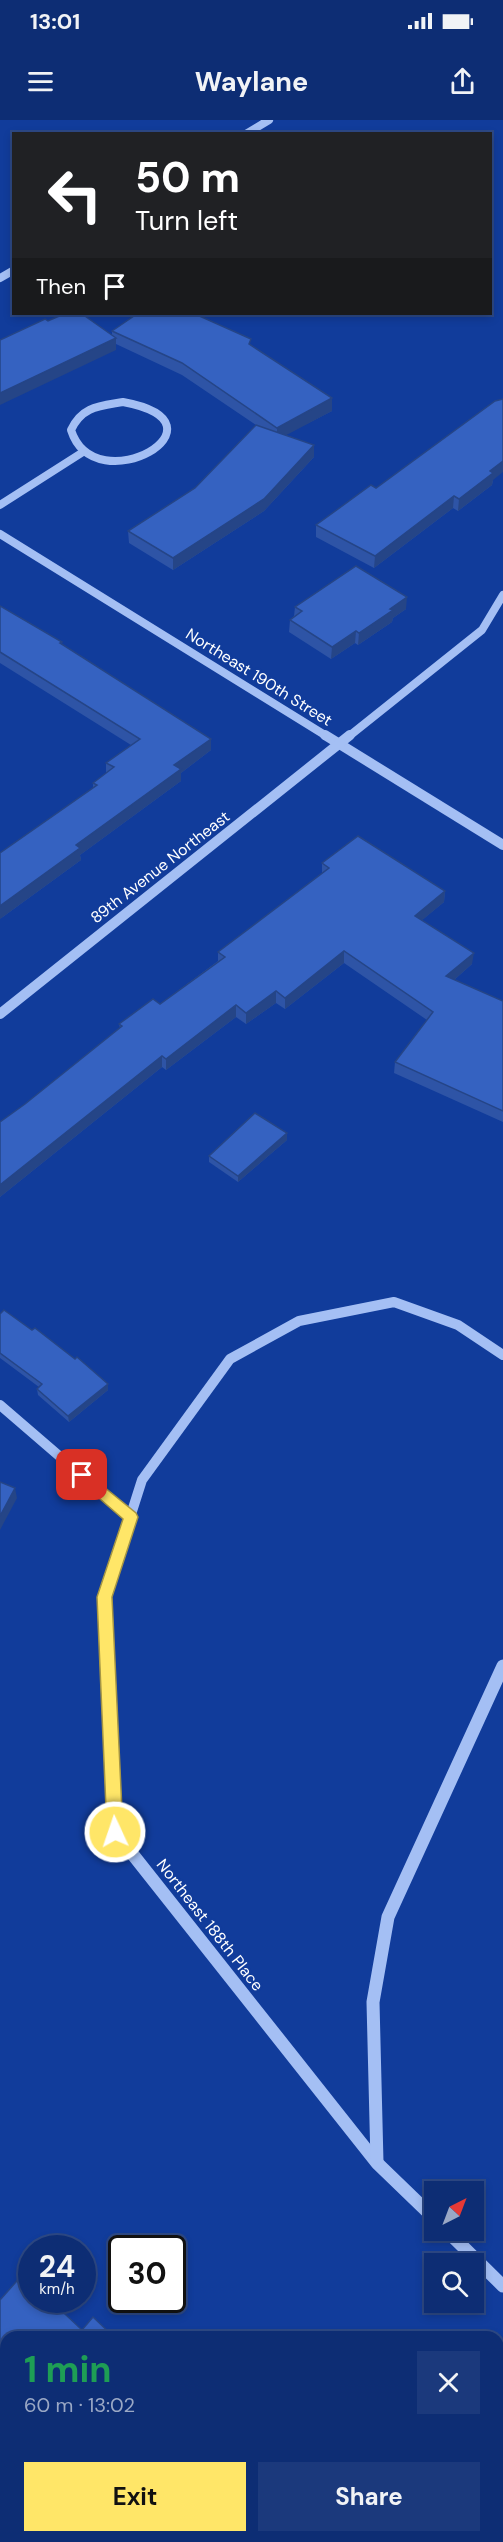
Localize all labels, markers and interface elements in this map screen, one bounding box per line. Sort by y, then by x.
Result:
text: 13:01 [30,7,80,36]
text: Waylane [195,64,308,99]
icon: menu [24,65,57,98]
icon: share [446,65,479,98]
text: 50 m [135,150,240,205]
icon: left [36,156,114,234]
text: Turn left [135,203,238,238]
icon: arrive [98,270,131,303]
text: Then [36,272,86,301]
street label: Northeast 190th Street [182,623,336,731]
street label: 89th Avenue Northeast [86,806,234,928]
pin [56,1449,107,1500]
icon: arrive [65,1458,98,1491]
position arrow [83,1800,147,1864]
street label: Northeast 188th Place [152,1855,268,1995]
north arrow [424,2181,484,2241]
map controls [424,2181,484,2313]
speed limit sign: 30 [108,2235,186,2313]
text: 24 [39,2247,75,2286]
button: search [424,2253,484,2313]
text: km/h [39,2279,75,2299]
text: 1 min [24,2346,112,2393]
button: close [417,2351,480,2414]
text: 60 m · 13:02 [24,2392,135,2418]
button: Exit [24,2462,246,2531]
button: Share [258,2462,480,2531]

